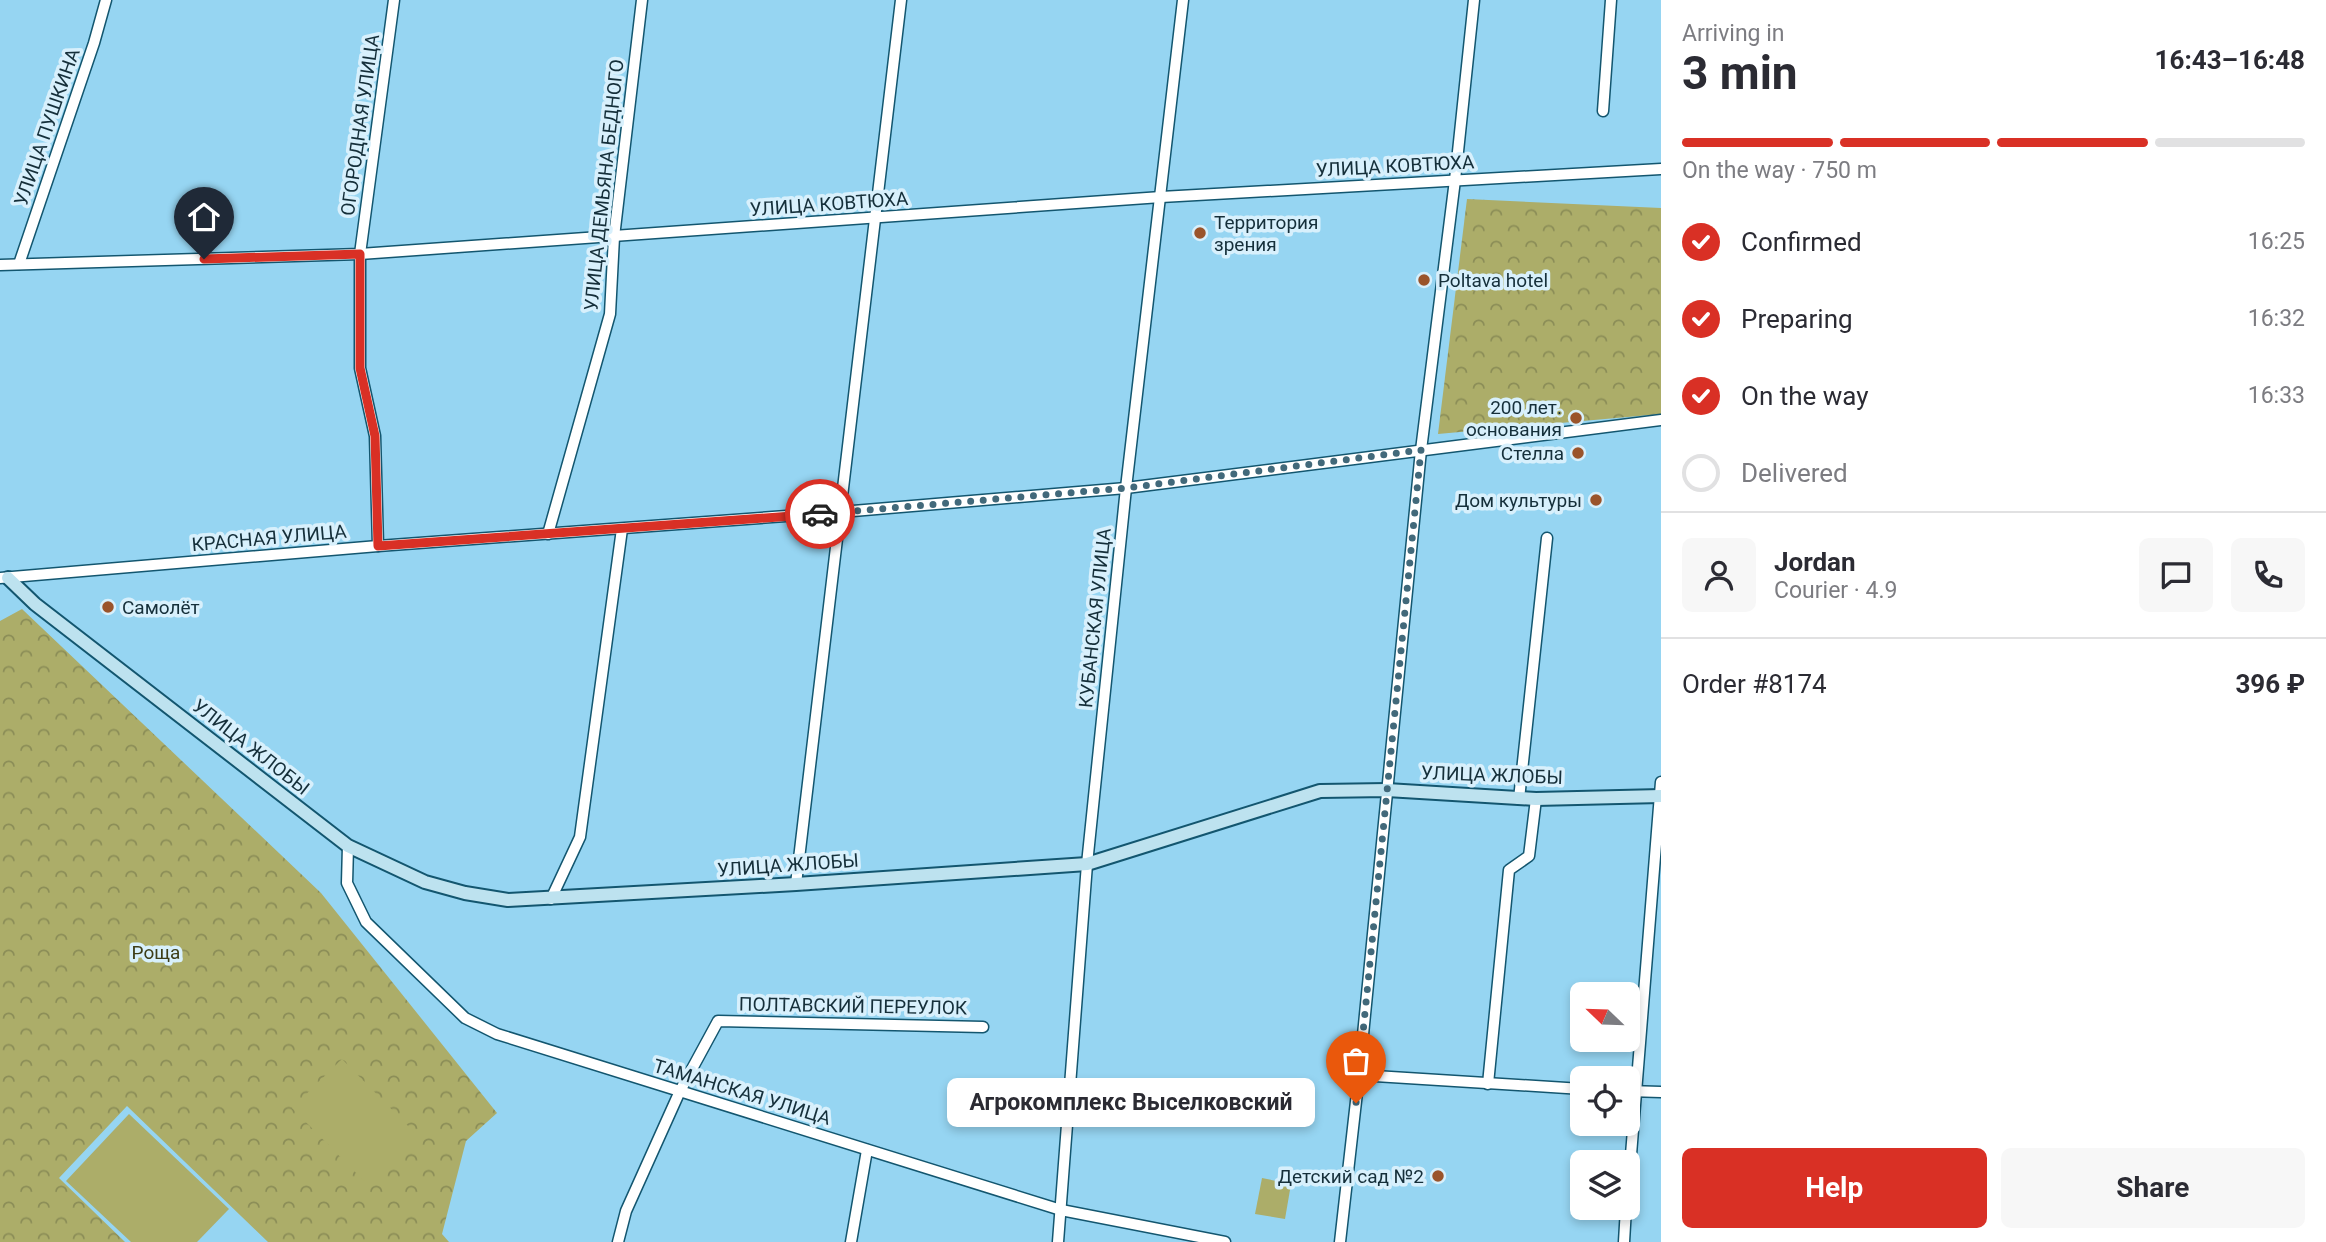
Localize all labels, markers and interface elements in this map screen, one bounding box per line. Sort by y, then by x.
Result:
text: Arriving in [1682,20,1785,47]
street label: ОГОРОДНАЯ УЛИЦА [336,32,384,217]
street label: УЛИЦА ПУШКИНА [9,45,85,209]
text: 16:43–16:48 [2155,45,2305,75]
text: 3 min [1682,46,1798,100]
street label: УЛИЦА ДЕМЬЯНА БЕДНОГО [579,58,629,312]
street label: УЛИЦА КОВТЮХА [1315,150,1475,182]
text: On the way · 750 m [1682,157,1877,184]
pin [174,187,234,259]
street label: УЛИЦА КОВТЮХА [749,187,910,221]
icon: home [185,198,223,236]
place label: Территория зрения [1214,211,1318,256]
icon: check [1682,223,1720,261]
marker: Территория зрения [1192,225,1208,241]
text: Confirmed [1741,227,1862,257]
text: 16:25 [2248,228,2305,255]
place label: Poltava hotel [1438,269,1548,292]
marker: Poltava hotel [1416,272,1432,288]
icon: check [1682,300,1720,338]
text: Preparing [1741,304,1853,334]
text: 16:32 [2248,305,2305,332]
icon: check [1682,377,1720,415]
text: On the way [1741,381,1869,411]
text: 16:33 [2248,382,2305,409]
place label: 200 лет. основания [1466,396,1562,441]
marker: 200 лет. основания [1568,410,1584,426]
place label: Стелла [1501,442,1564,465]
marker: Стелла [1570,445,1586,461]
text: Delivered [1741,458,1848,488]
courier [785,479,855,549]
place label: Дом культуры [1455,489,1582,512]
marker: Дом культуры [1588,492,1604,508]
icon: car [801,495,839,533]
street label: КРАСНАЯ УЛИЦА [191,520,348,556]
street label: КУБАНСКАЯ УЛИЦА [1074,526,1116,709]
button: person [1682,538,1756,612]
button: chat [2139,538,2213,612]
button: phone [2231,538,2305,612]
text: Jordan [1774,547,1856,577]
text: Courier · 4.9 [1774,577,1897,604]
place label: Самолёт [122,596,200,619]
marker: Самолёт [100,599,116,615]
text: Order #8174 [1682,669,1827,699]
text: 396 ₽ [2235,669,2305,699]
street label: УЛИЦА ЖЛОБЫ [188,694,314,800]
street label: УЛИЦА ЖЛОБЫ [1421,761,1563,789]
street label: УЛИЦА ЖЛОБЫ [716,849,860,881]
park label: Роща [132,941,180,964]
north arrow [1570,982,1640,1052]
map controls [1570,982,1640,1220]
street label: ПОЛТАВСКИЙ ПЕРЕУЛОК [739,993,968,1020]
pin [1326,1031,1386,1103]
icon: bag [1337,1042,1375,1080]
street label: ТАМАНСКАЯ УЛИЦА [650,1054,834,1130]
button: locate [1570,1066,1640,1136]
callout: Агрокомплекс Выселковский [946,1078,1314,1128]
text: Агрокомплекс Выселковский [969,1089,1293,1116]
button: Help [1682,1148,1987,1228]
button: Share [2001,1148,2305,1228]
button: layers [1570,1150,1640,1220]
place label: Детский сад №2 [1278,1165,1424,1188]
marker: Детский сад №2 [1430,1168,1446,1184]

